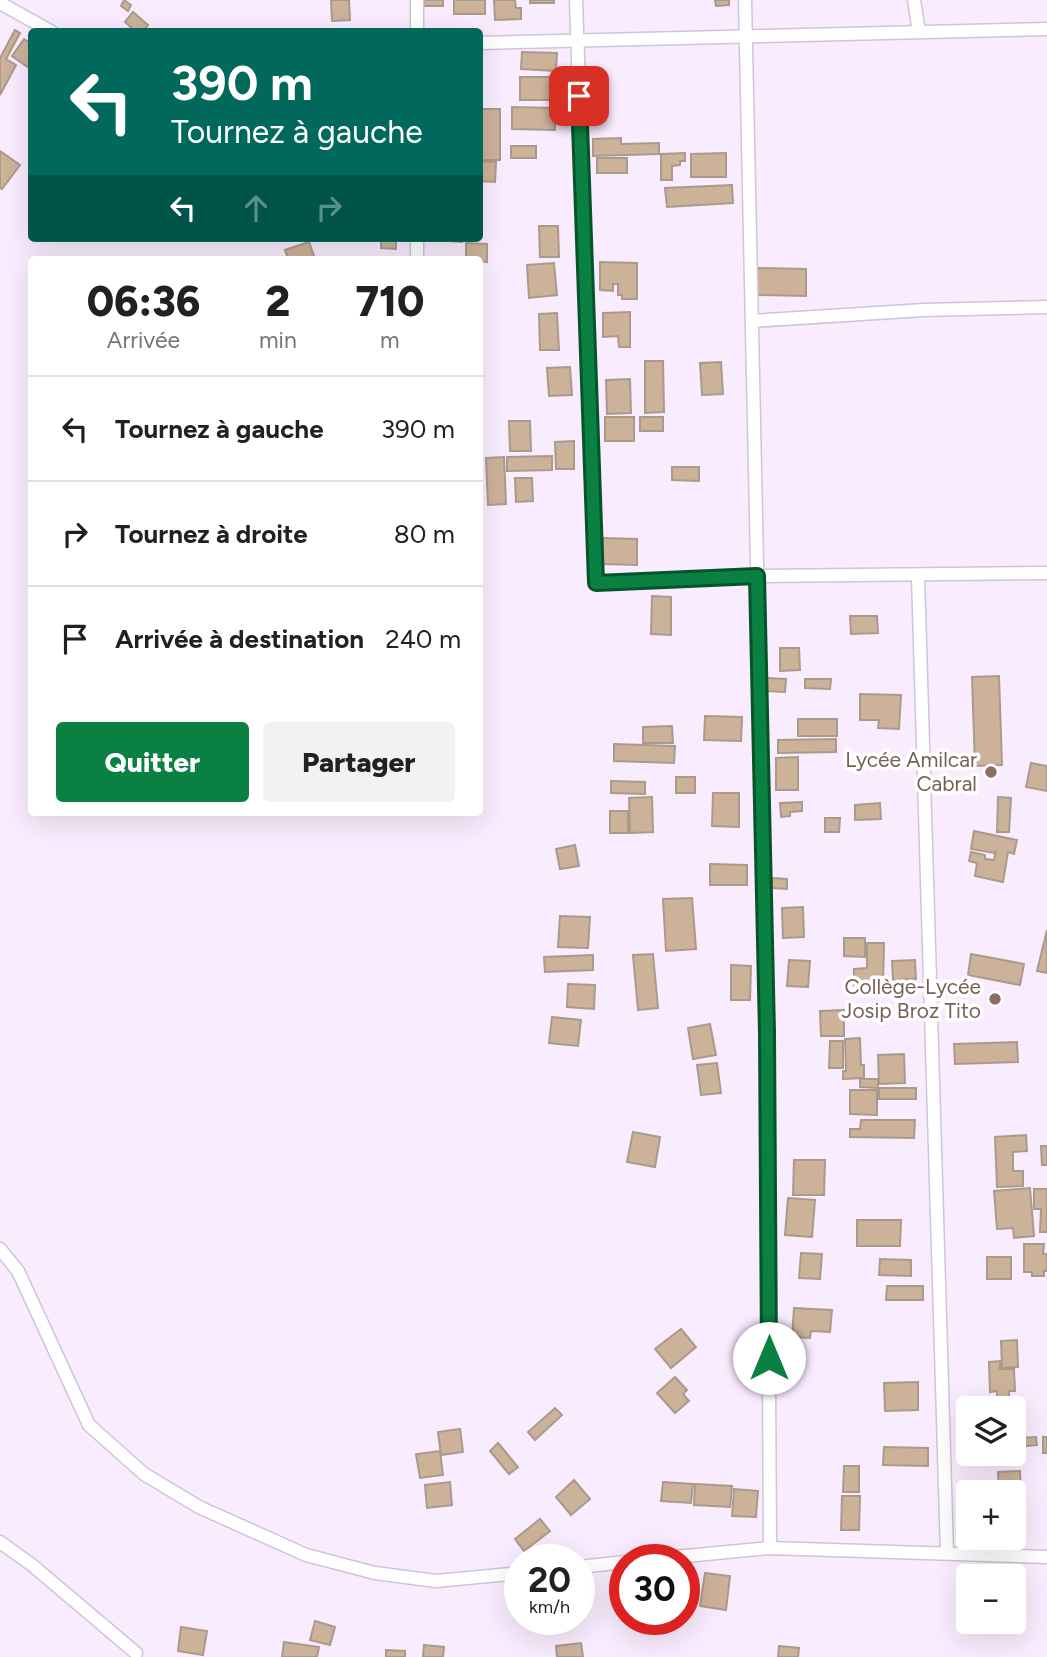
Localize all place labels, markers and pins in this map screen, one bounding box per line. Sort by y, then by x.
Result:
pin [549,66,609,126]
place label: Lycée Amilcar Cabral [845,747,977,796]
marker: Lycée Amilcar Cabral [983,764,999,780]
place label: Collège-Lycée Josip Broz Tito [842,974,981,1023]
marker: Collège-Lycée Josip Broz Tito [987,991,1003,1007]

